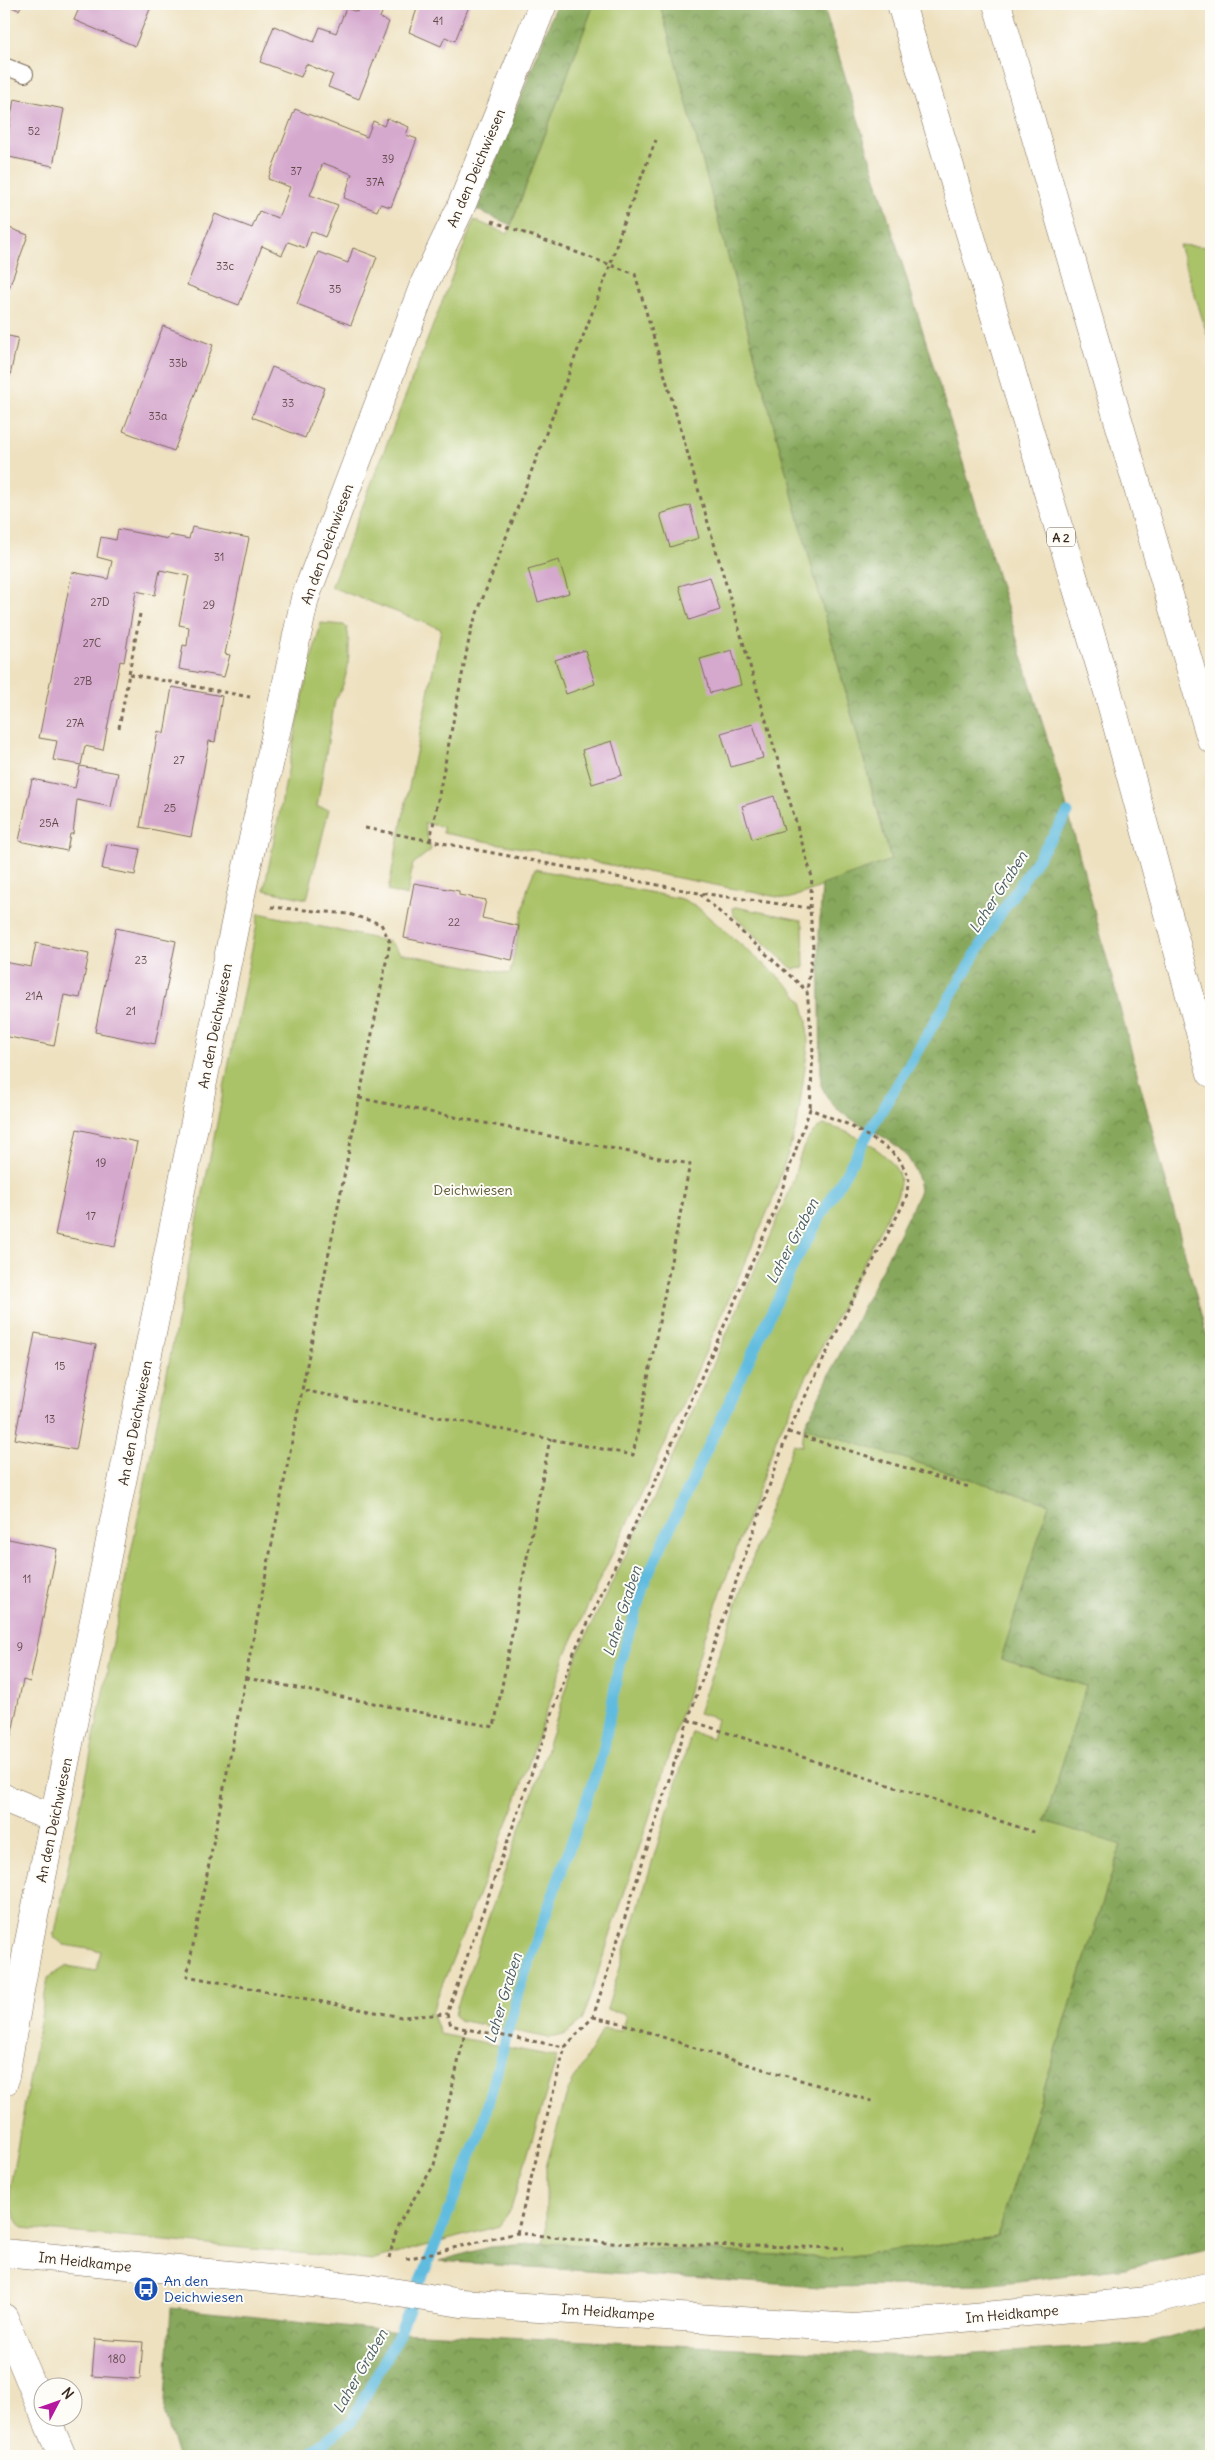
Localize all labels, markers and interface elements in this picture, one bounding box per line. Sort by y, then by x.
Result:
house number: 41 [433,14,443,28]
street label: An den Deichwiesen [443,106,509,230]
house number: 52 [28,124,40,138]
house number: 39 [382,152,394,166]
house number: 37 [290,164,302,178]
house number: 37A [366,175,384,189]
house number: 33c [216,259,234,273]
house number: 35 [329,282,341,296]
house number: 33b [169,356,187,370]
house number: 33 [282,396,294,410]
house number: 33a [149,409,167,423]
street label: An den Deichwiesen [297,481,357,607]
road number: A 2 [1047,528,1075,546]
house number: 31 [214,550,224,564]
house number: 27D [90,595,110,609]
house number: 29 [203,598,215,612]
house number: 27C [83,636,101,650]
house number: 27B [74,674,92,688]
house number: 27A [66,716,84,730]
house number: 27 [173,753,185,767]
house number: 25 [164,801,176,815]
house number: 25A [39,816,59,830]
water label: Laher Graben [965,847,1032,936]
house number: 22 [448,915,460,929]
house number: 23 [135,953,147,967]
street label: An den Deichwiesen [194,962,236,1090]
house number: 21A [25,989,43,1003]
house number: 21 [126,1004,136,1018]
house number: 19 [96,1156,106,1170]
park label: Deichwiesen [433,1181,513,1199]
water label: Laher Graben [762,1195,822,1287]
house number: 17 [86,1209,96,1223]
house number: 15 [55,1359,65,1373]
street label: An den Deichwiesen [114,1359,156,1487]
house number: 13 [45,1412,55,1426]
water label: Laher Graben [599,1563,646,1658]
house number: 11 [23,1572,31,1586]
house number: 9 [17,1640,23,1654]
street label: An den Deichwiesen [32,1756,76,1884]
water label: Laher Graben [480,1950,526,2045]
street label: Im Heidkampe [38,2248,132,2276]
place label: An den Deichwiesen [164,2272,243,2306]
bus stop icon: An den Deichwiesen [133,2276,159,2302]
street label: Im Heidkampe [561,2300,655,2324]
street label: Im Heidkampe [965,2301,1059,2327]
water label: Laher Graben [328,2326,392,2416]
house number: 180 [108,2352,126,2366]
north arrow [32,2378,82,2428]
text: N [58,2384,78,2403]

